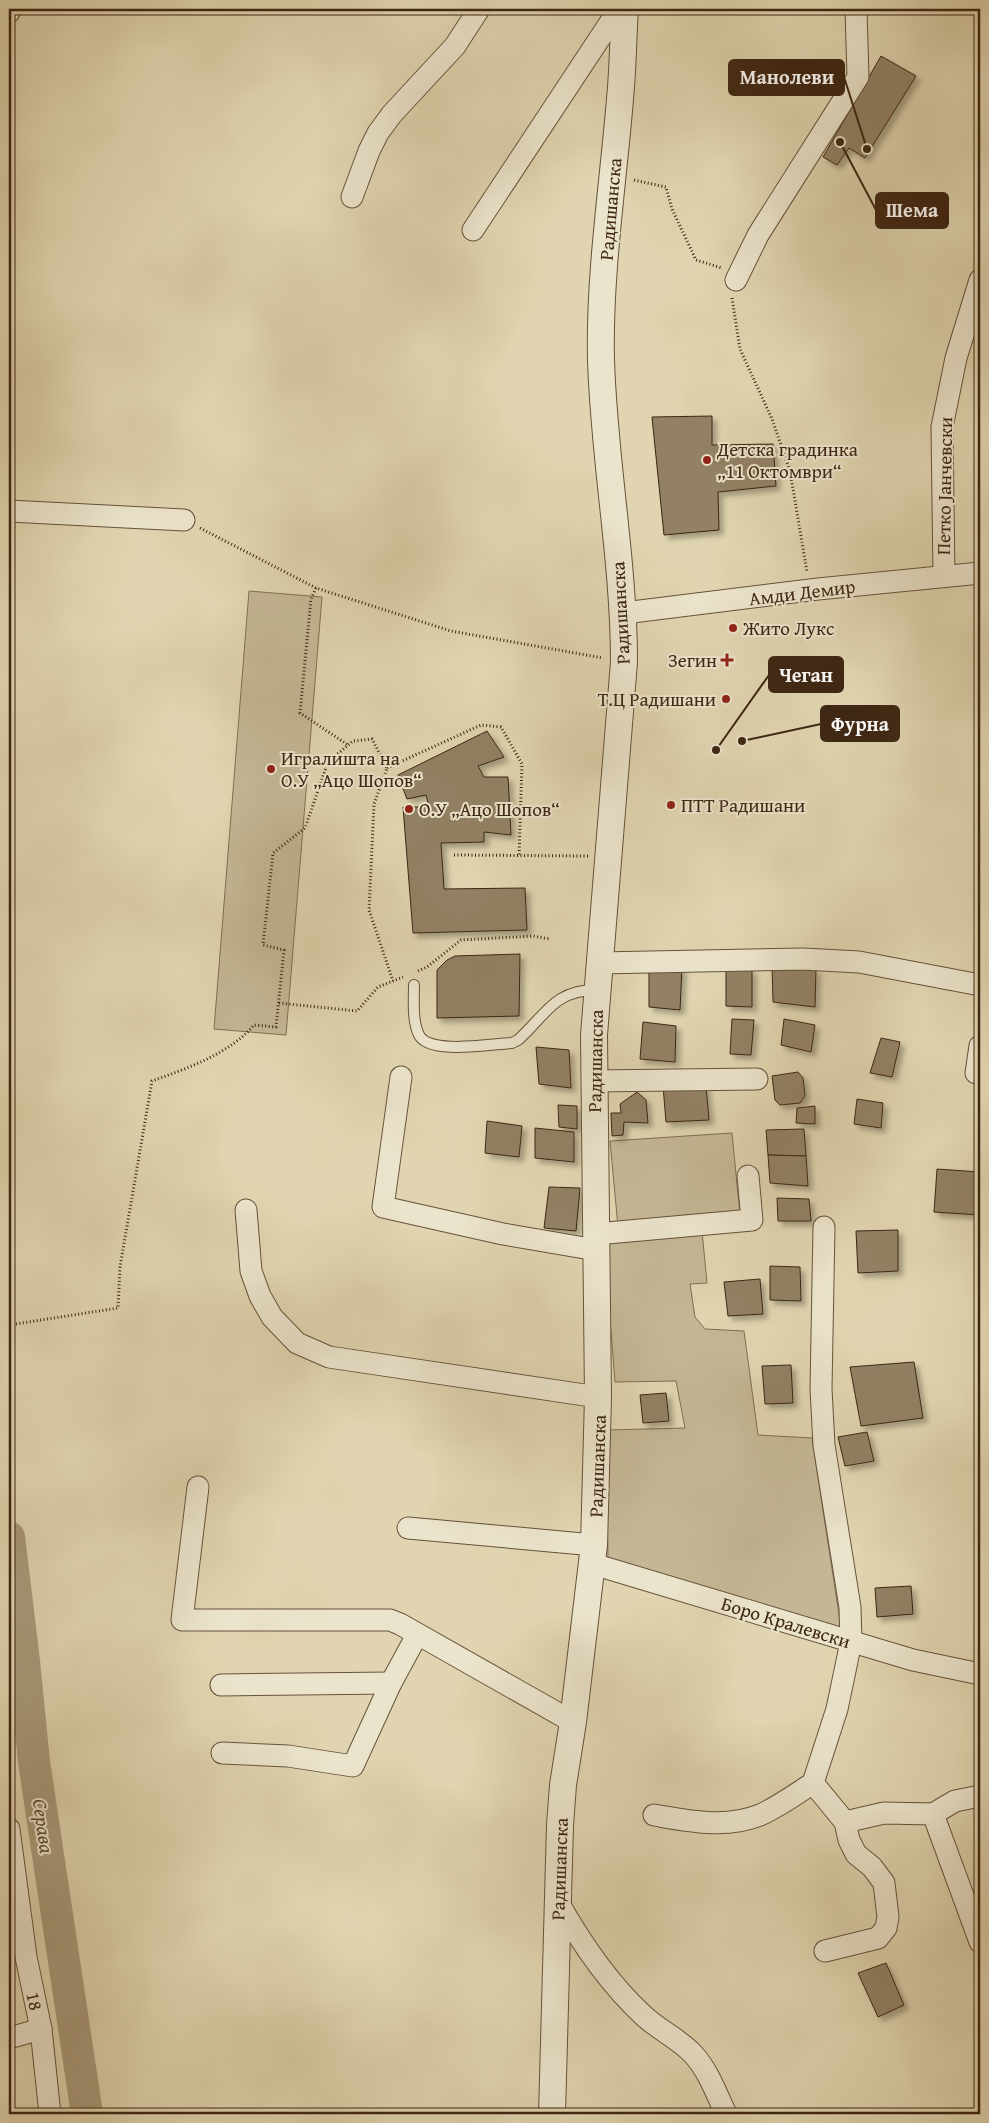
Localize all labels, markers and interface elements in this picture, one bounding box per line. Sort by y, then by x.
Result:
callout: Манолеви [729,60,844,95]
text: Манолеви [740,62,835,91]
street label: Радишанска [592,157,628,261]
callout: Шема [876,193,948,228]
text: Шема [886,195,939,224]
street label: Петко Јанчевски [929,417,959,555]
place label: Детска градинка „11 Октомври“ [716,435,858,485]
marker: Детска градинка „11 Октомври“ [701,454,713,466]
street label: Радишанска [603,561,637,665]
street label: Амди Демир [747,572,857,612]
place label: Жито Лукс [742,614,834,642]
marker: Жито Лукс [727,622,739,634]
place label: Зегин [668,646,717,674]
marker: Зегин [721,654,733,666]
callout: Чеган [769,657,843,692]
text: Чеган [779,660,833,689]
place label: Т.Ц Радишани [598,685,716,713]
marker: Т.Ц Радишани [720,693,732,705]
callout: Фурна [821,706,899,741]
text: Фурна [831,709,890,738]
place label: Игралишта на О.У „Ацо Шопов“ [281,744,422,794]
marker: Игралишта на О.У „Ацо Шопов“ [265,763,277,775]
place label: ПТТ Радишани [681,791,805,819]
place label: О.У „Ацо Шопов“ [419,795,560,823]
marker: ПТТ Радишани [665,799,677,811]
marker: О.У „Ацо Шопов“ [403,803,415,815]
street label: Радишанска [580,1009,610,1113]
street label: Радишанска [581,1414,613,1518]
street label: Боро Кралевски [718,1589,854,1655]
water label: Серава [26,1797,62,1856]
street label: Радишанска [543,1817,575,1921]
street label: 18 [19,1989,51,2013]

